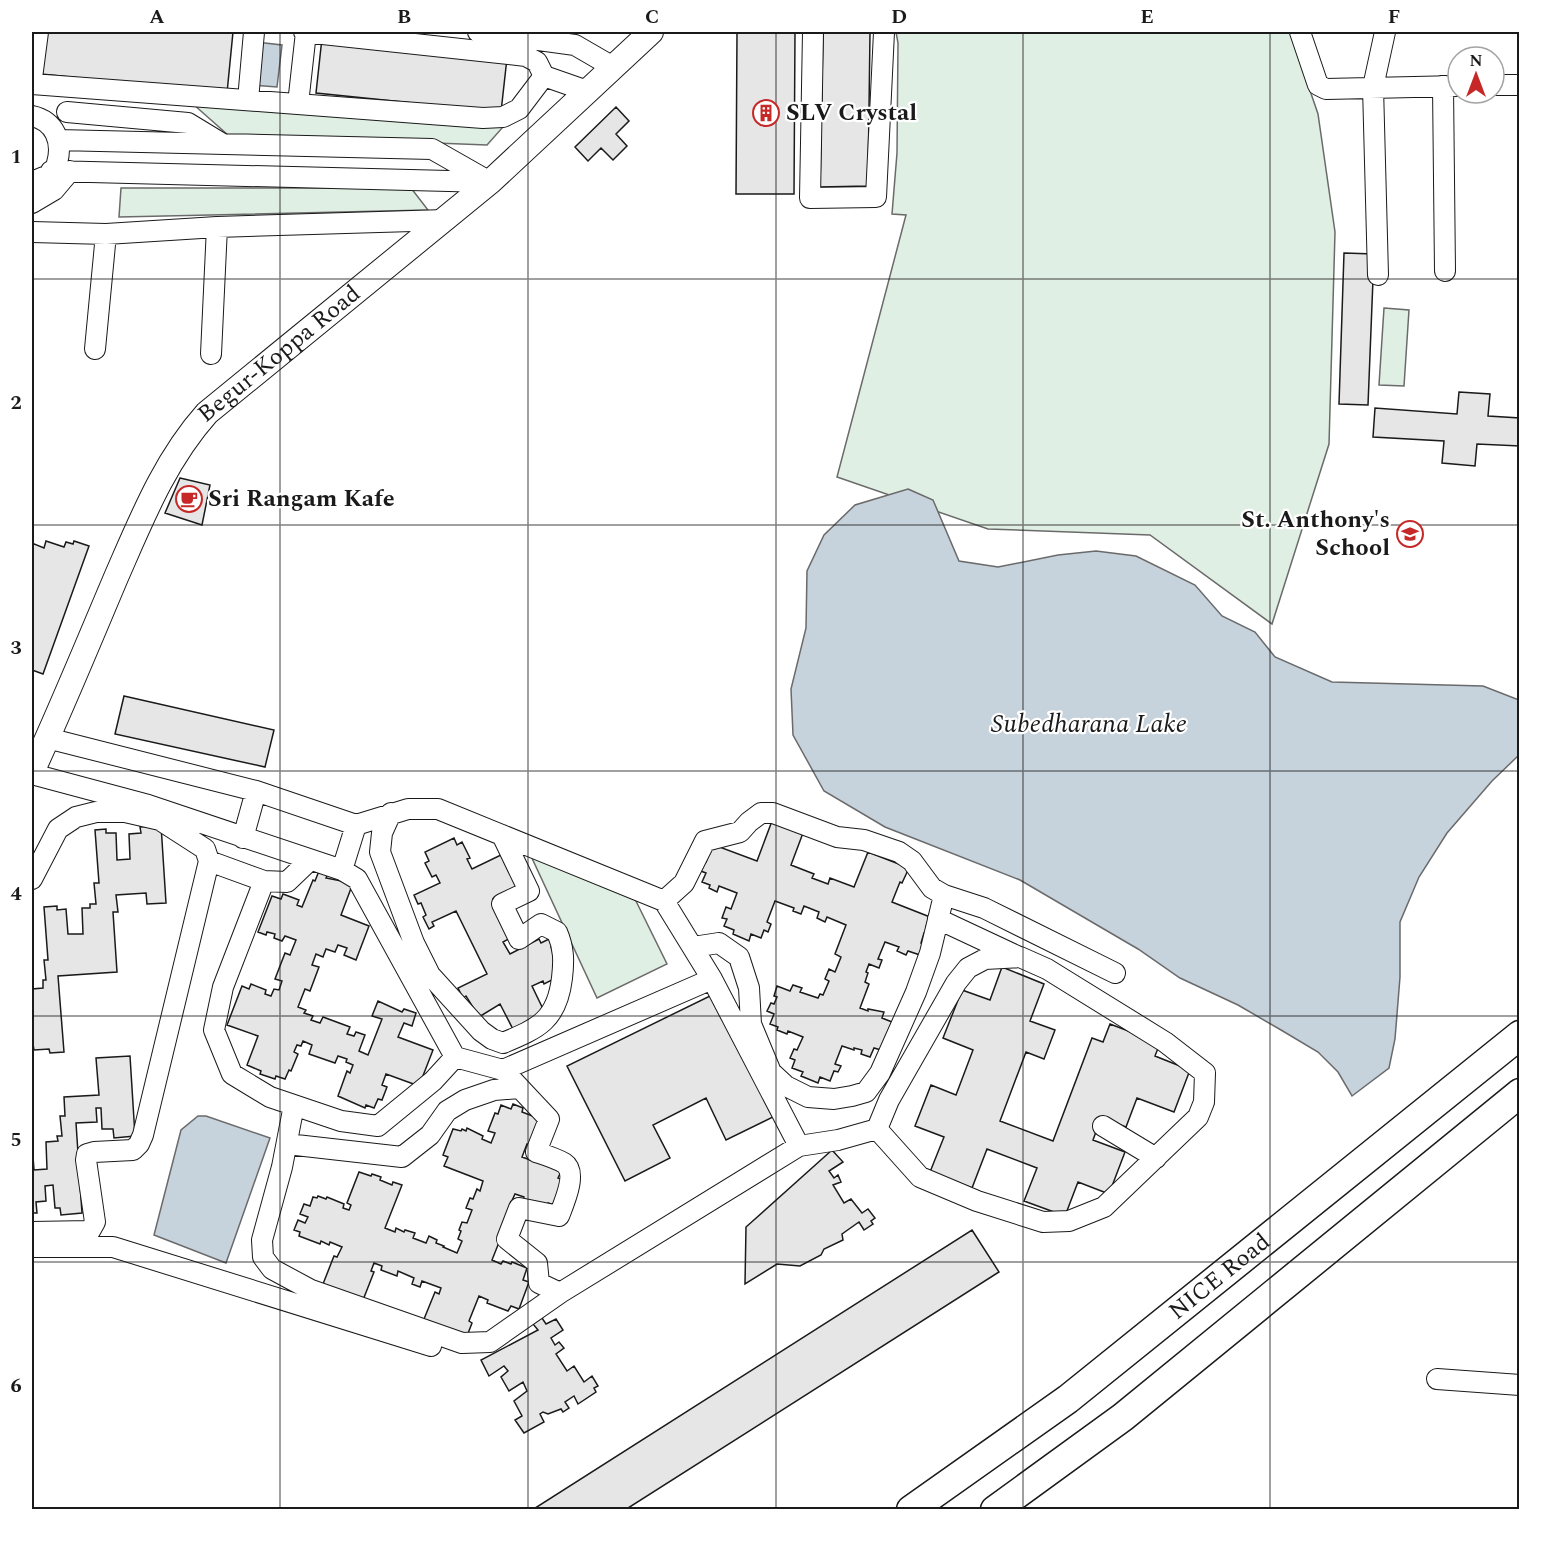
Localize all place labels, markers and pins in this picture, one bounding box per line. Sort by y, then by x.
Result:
place label: SLV Crystal [786,95,917,131]
building icon: SLV Crystal [751,98,781,128]
place label: Sri Rangam Kafe [208,481,395,517]
cafe icon: Sri Rangam Kafe [174,484,204,514]
place label: St. Anthony's School [1241,502,1390,566]
school or university icon: St. Anthony's School [1395,519,1425,549]

